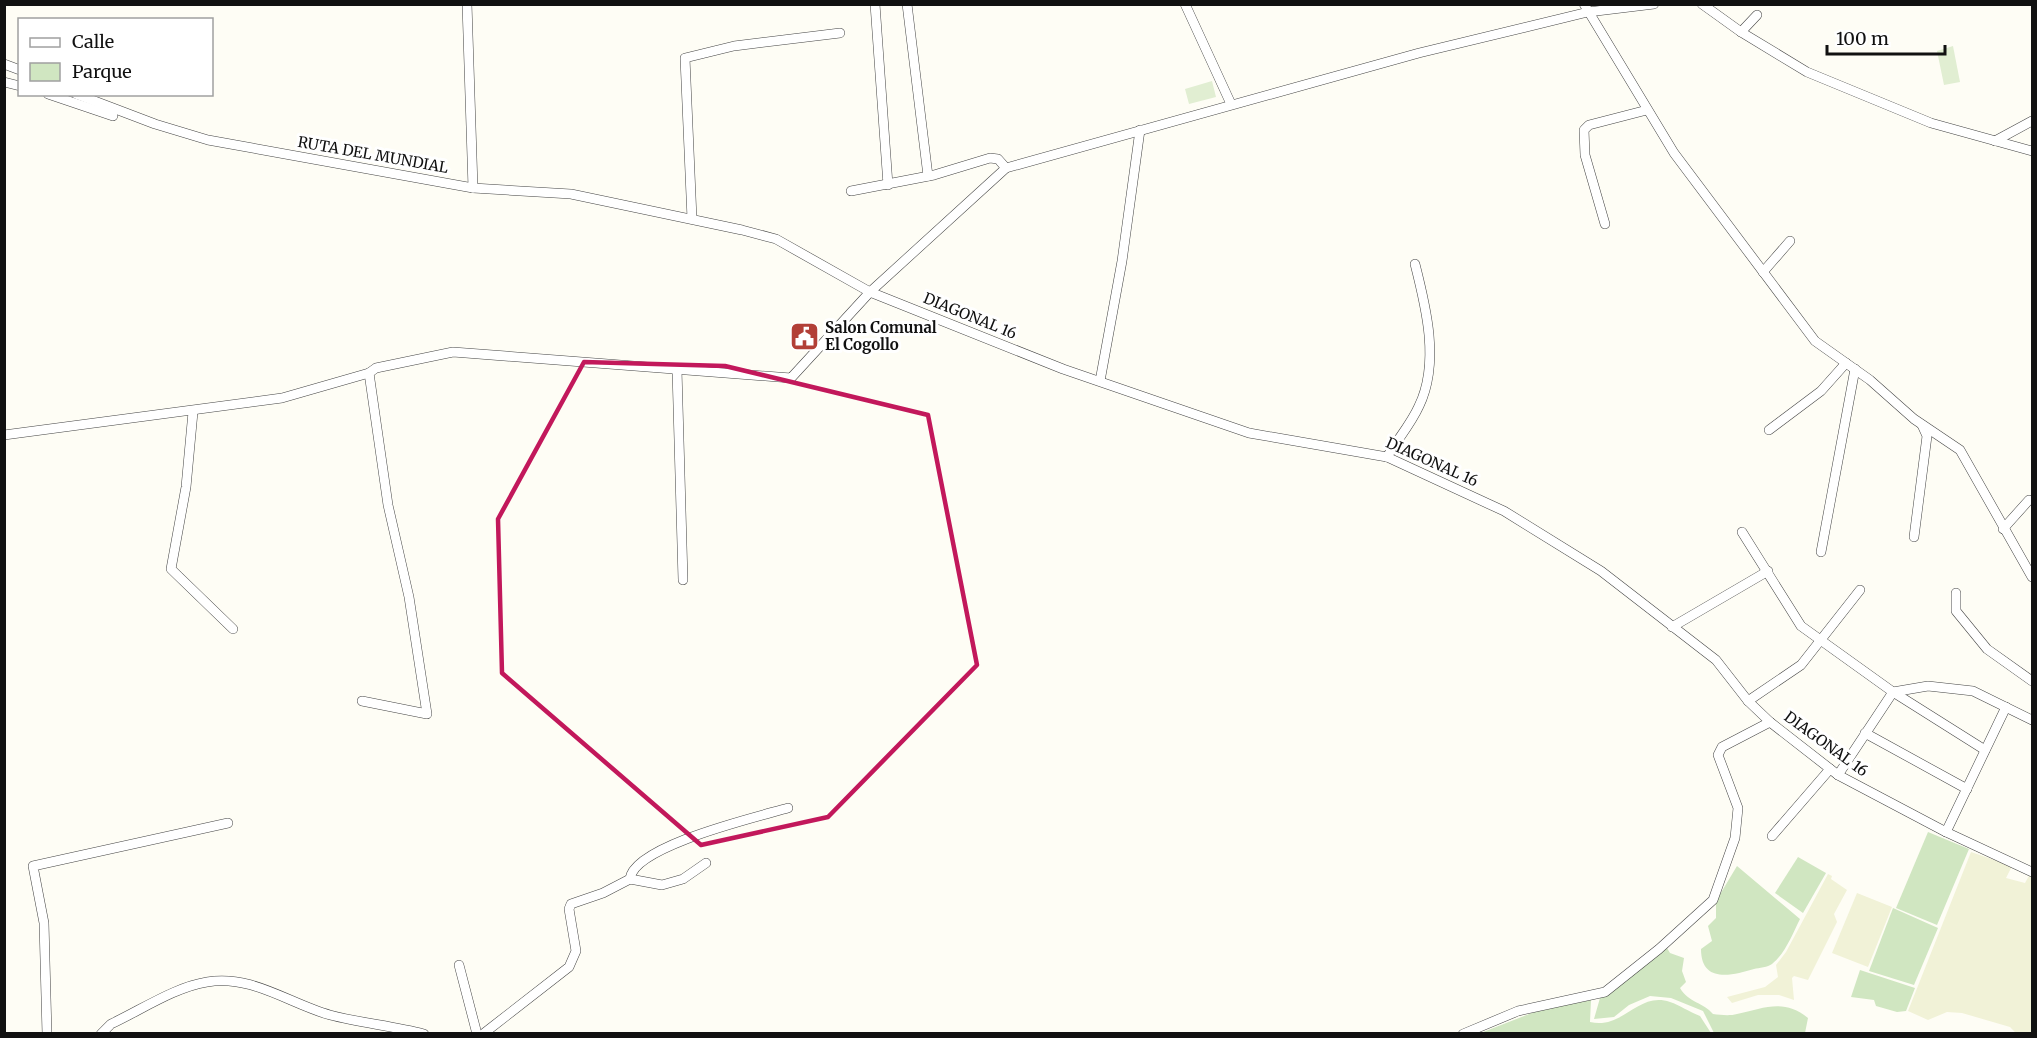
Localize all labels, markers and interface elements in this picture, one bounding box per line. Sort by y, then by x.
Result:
legend [18,18,213,96]
scale bar [1827,18,1946,56]
text: 100 m [1836,27,1889,50]
text: Calle [72,30,114,53]
text: Parque [72,60,132,83]
street label: RUTA DEL MUNDIAL [296,132,451,177]
street label: DIAGONAL 16 [921,288,1020,343]
place label: Salon Comunal El Cogollo [825,318,937,354]
public building icon: Salon Comunal El Cogollo [788,321,820,353]
street label: DIAGONAL 16 [1383,433,1481,490]
street label: DIAGONAL 16 [1781,707,1872,780]

